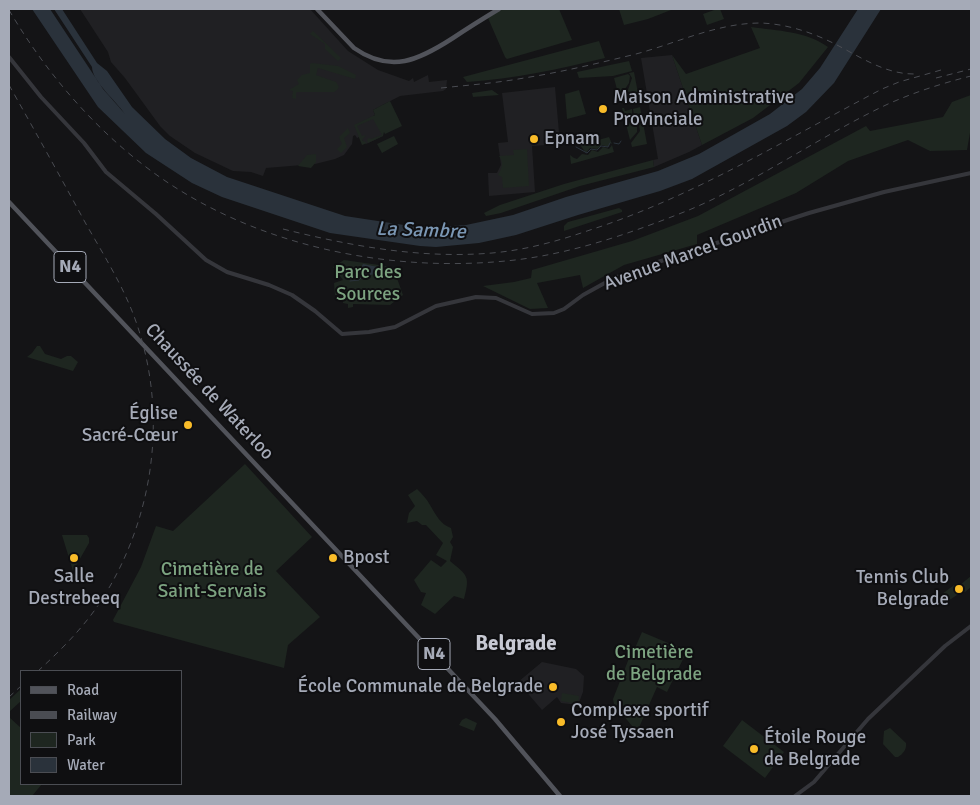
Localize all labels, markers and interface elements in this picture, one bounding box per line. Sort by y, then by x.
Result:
place label: Maison Administrative Provinciale [613,87,794,131]
marker: Maison Administrative Provinciale [597,103,609,115]
place label: Epnam [544,128,600,150]
marker: Epnam [528,133,540,145]
street label: Avenue Marcel Gourdin [601,210,785,296]
water label: La Sambre [376,217,466,245]
road number: N4 [54,252,86,282]
park label: Parc des Sources [334,262,402,306]
street label: Chaussée de Waterloo [140,319,278,465]
place label: Église Sacré-Cœur [82,403,178,447]
marker: Église Sacré-Cœur [182,419,194,431]
place label: Bpost [343,547,389,569]
marker: Salle Destrebeeq [68,552,80,564]
marker: Bpost [327,552,339,564]
park label: Cimetière de Saint-Servais [158,559,266,603]
place label: Salle Destrebeeq [28,566,120,610]
place label: Tennis Club Belgrade [856,567,949,611]
marker: Tennis Club Belgrade [953,583,965,595]
district label: Belgrade [475,631,557,657]
road number: N4 [418,639,450,670]
park label: Cimetière de Belgrade [606,642,702,686]
legend [20,670,182,785]
place label: École Communale de Belgrade [297,676,543,698]
text: Road [67,681,99,699]
marker: École Communale de Belgrade [547,681,559,693]
place label: Complexe sportif José Tyssaen [571,700,708,744]
text: Railway [67,706,117,724]
marker: Complexe sportif José Tyssaen [555,716,567,728]
place label: Étoile Rouge de Belgrade [764,727,866,771]
text: Park [67,731,96,749]
marker: Étoile Rouge de Belgrade [748,743,760,755]
text: Water [67,756,105,774]

